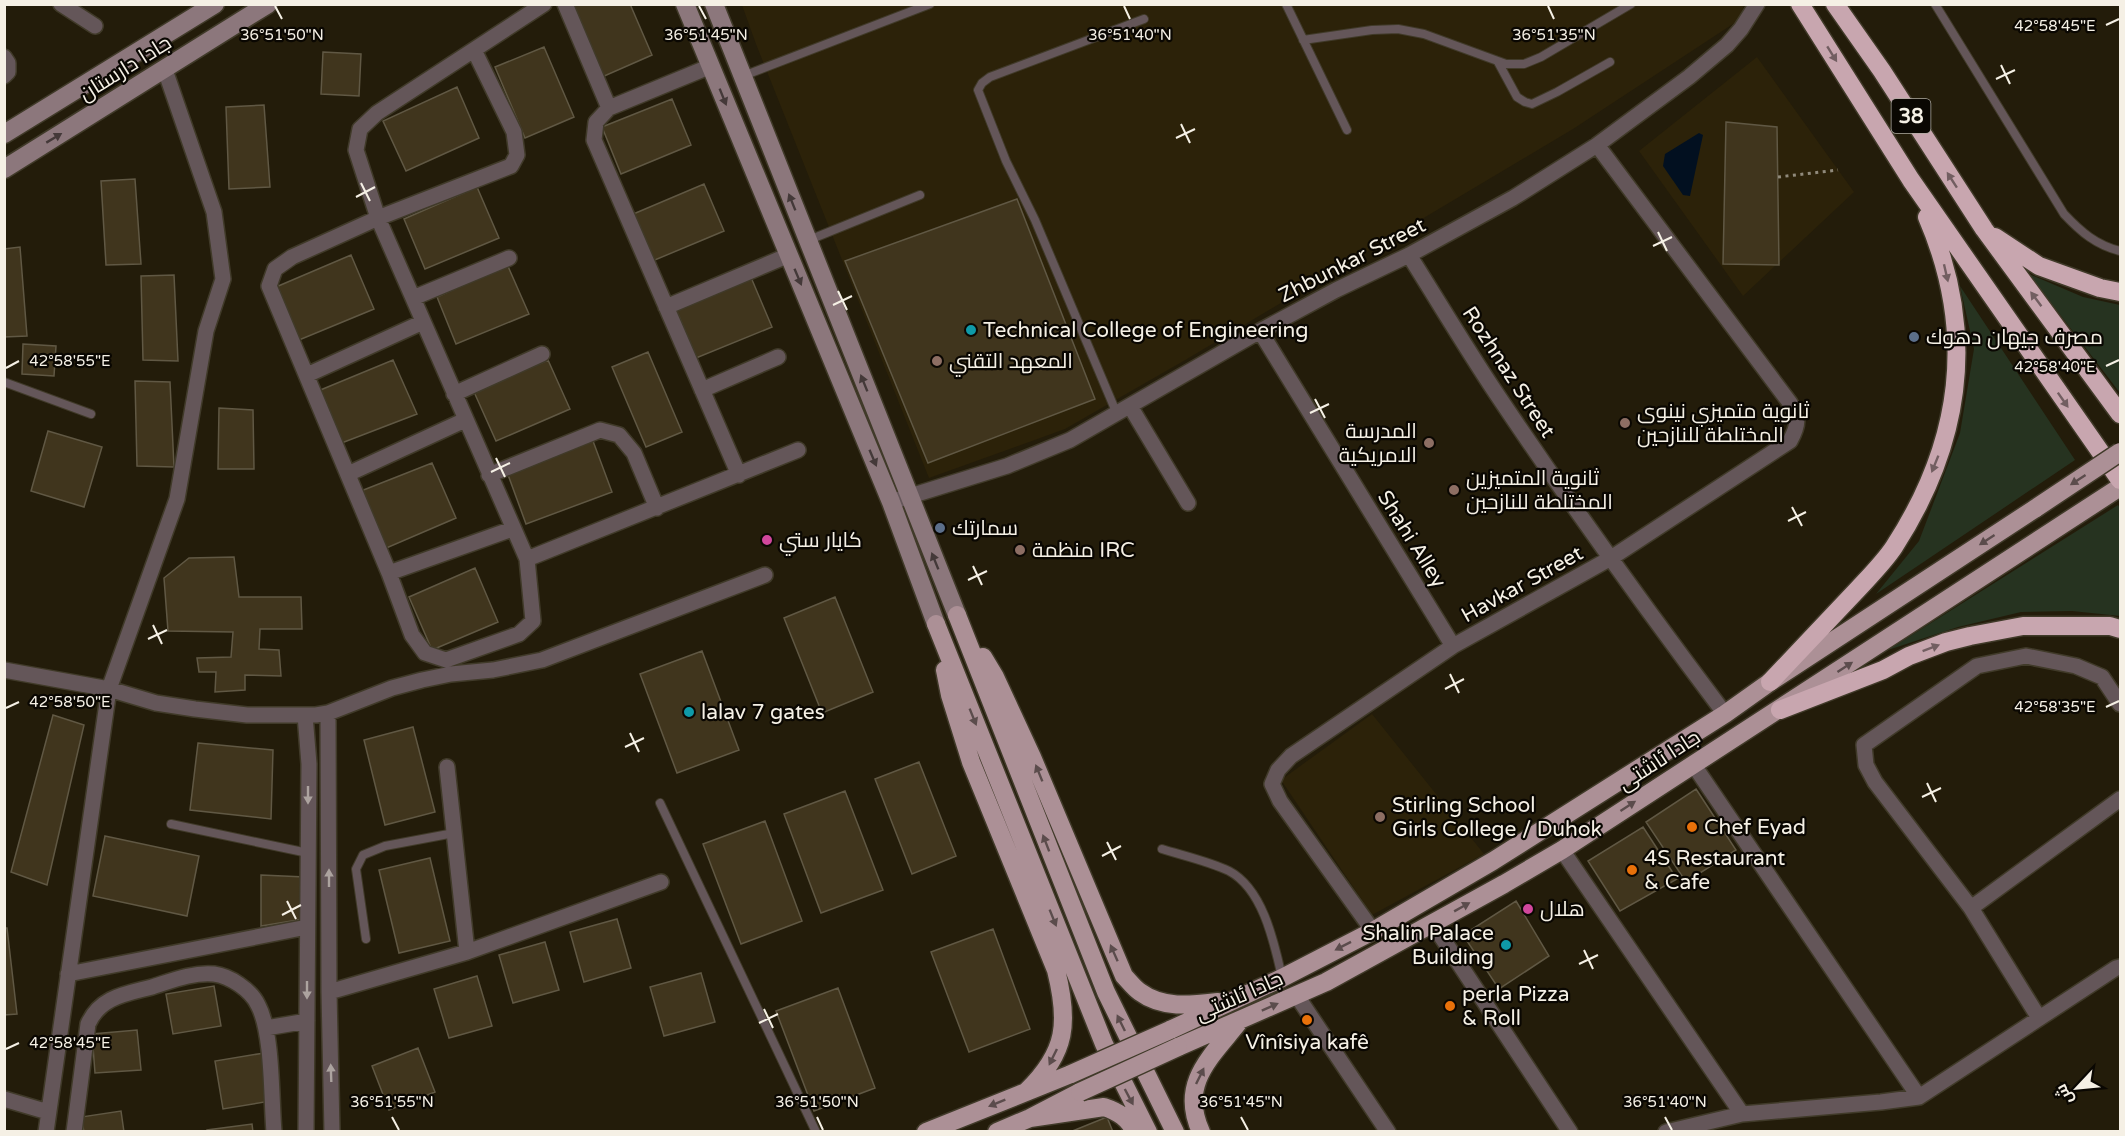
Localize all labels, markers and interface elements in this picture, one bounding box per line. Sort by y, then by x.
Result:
text: 42°58'45"E [2014,17,2096,35]
text: 36°51'50"N [240,26,324,44]
text: 36°51'45"N [664,26,748,44]
text: 36°51'40"N [1088,26,1172,44]
text: 36°51'35"N [1512,26,1596,44]
street label: جادا دارستان [74,30,176,107]
one-way arrow [1826,46,1837,62]
one-way arrow [719,88,729,106]
road number: 38 [1892,99,1930,133]
one-way arrow [46,133,62,144]
one-way arrow [1947,172,1958,188]
one-way arrow [787,193,797,211]
street label: Zhbunkar Street [1275,213,1430,308]
one-way arrow [1942,264,1951,283]
one-way arrow [793,269,803,287]
one-way arrow [2030,292,2042,307]
street label: Rozhnaz Street [1457,302,1560,443]
place label: Technical College of Engineering [983,318,1309,343]
marker: Technical College of Engineering [964,323,978,337]
place label: مصرف جيهان دهوك [1926,325,2103,350]
marker: مصرف جيهان دهوك [1907,330,1921,344]
place label: المعهد التقني [949,349,1073,377]
text: 42°58'55"E [29,352,111,370]
marker: المعهد التقني [930,354,944,368]
text: 42°58'40"E [2014,358,2096,376]
one-way arrow [859,374,869,392]
one-way arrow [2057,392,2069,408]
place label: ثانوية متميزي نينوى المختلطة للنازحين [1637,399,1810,448]
marker: ثانوية متميزي نينوى المختلطة للنازحين [1618,416,1632,430]
place label: المدرسة الامريكية [1339,419,1417,468]
marker: المدرسة الامريكية [1422,436,1436,450]
one-way arrow [868,449,878,467]
one-way arrow [1930,455,1939,473]
place label: ثانوية المتميزين المختلطة للنازحين [1466,466,1613,515]
one-way arrow [2071,474,2087,486]
marker: ثانوية المتميزين المختلطة للنازحين [1447,483,1461,497]
street label: Shahi Alley [1372,486,1451,592]
place label: سمارتك [952,516,1018,541]
marker: سمارتك [933,521,947,535]
place label: كايار ستي [779,528,862,556]
marker: كايار ستي [760,533,774,547]
one-way arrow [1979,534,1996,545]
place label: منظمة IRC [1032,538,1135,563]
street label: Havkar Street [1457,541,1587,628]
marker: منظمة IRC [1013,543,1027,557]
one-way arrow [930,552,939,570]
one-way arrow [1922,643,1940,653]
one-way arrow [1837,661,1853,673]
text: 42°58'50"E [29,693,111,711]
text: 42°58'35"E [2014,698,2096,716]
place label: lalav 7 gates [701,700,825,725]
marker: lalav 7 gates [682,705,696,719]
one-way arrow [968,709,978,727]
street label: جادا ئاشتی [1613,725,1705,796]
one-way arrow [1034,763,1044,781]
one-way arrow [304,785,313,804]
place label: Stirling School Girls College / Duhok [1392,793,1602,842]
one-way arrow [1620,801,1637,812]
marker: Stirling School Girls College / Duhok [1373,810,1387,824]
place label: Chef Eyad [1704,815,1806,840]
marker: Chef Eyad [1685,820,1699,834]
one-way arrow [1041,833,1051,851]
place label: 4S Restaurant & Cafe [1644,846,1785,895]
marker: 4S Restaurant & Cafe [1625,863,1639,877]
one-way arrow [324,869,334,888]
place label: هلال [1540,897,1585,922]
one-way arrow [1454,902,1470,913]
marker: هلال [1521,902,1535,916]
one-way arrow [1049,909,1058,927]
place label: Shalin Palace Building [1363,921,1494,970]
marker: Shalin Palace Building [1499,938,1513,952]
one-way arrow [1335,941,1352,951]
one-way arrow [1109,943,1119,961]
street label: جادا ئاشتی [1192,966,1287,1027]
one-way arrow [302,980,312,999]
place label: perla Pizza & Roll [1462,982,1570,1031]
marker: perla Pizza & Roll [1443,999,1457,1013]
one-way arrow [1262,1002,1280,1012]
marker: Vînîsiya kafê [1300,1013,1314,1027]
one-way arrow [1116,1014,1126,1031]
place label: Vînîsiya kafê [1245,1030,1369,1055]
text: 42°58'45"E [29,1034,111,1052]
one-way arrow [1048,1049,1057,1066]
north arrow [2047,1058,2107,1118]
one-way arrow [326,1064,336,1083]
one-way arrow [1194,1067,1204,1085]
text: ش [2051,1081,2078,1108]
one-way arrow [1125,1089,1134,1106]
text: 36°51'55"N [350,1093,434,1111]
text: 36°51'50"N [775,1093,859,1111]
text: 36°51'45"N [1199,1093,1283,1111]
text: 36°51'40"N [1623,1093,1707,1111]
one-way arrow [987,1098,1005,1108]

